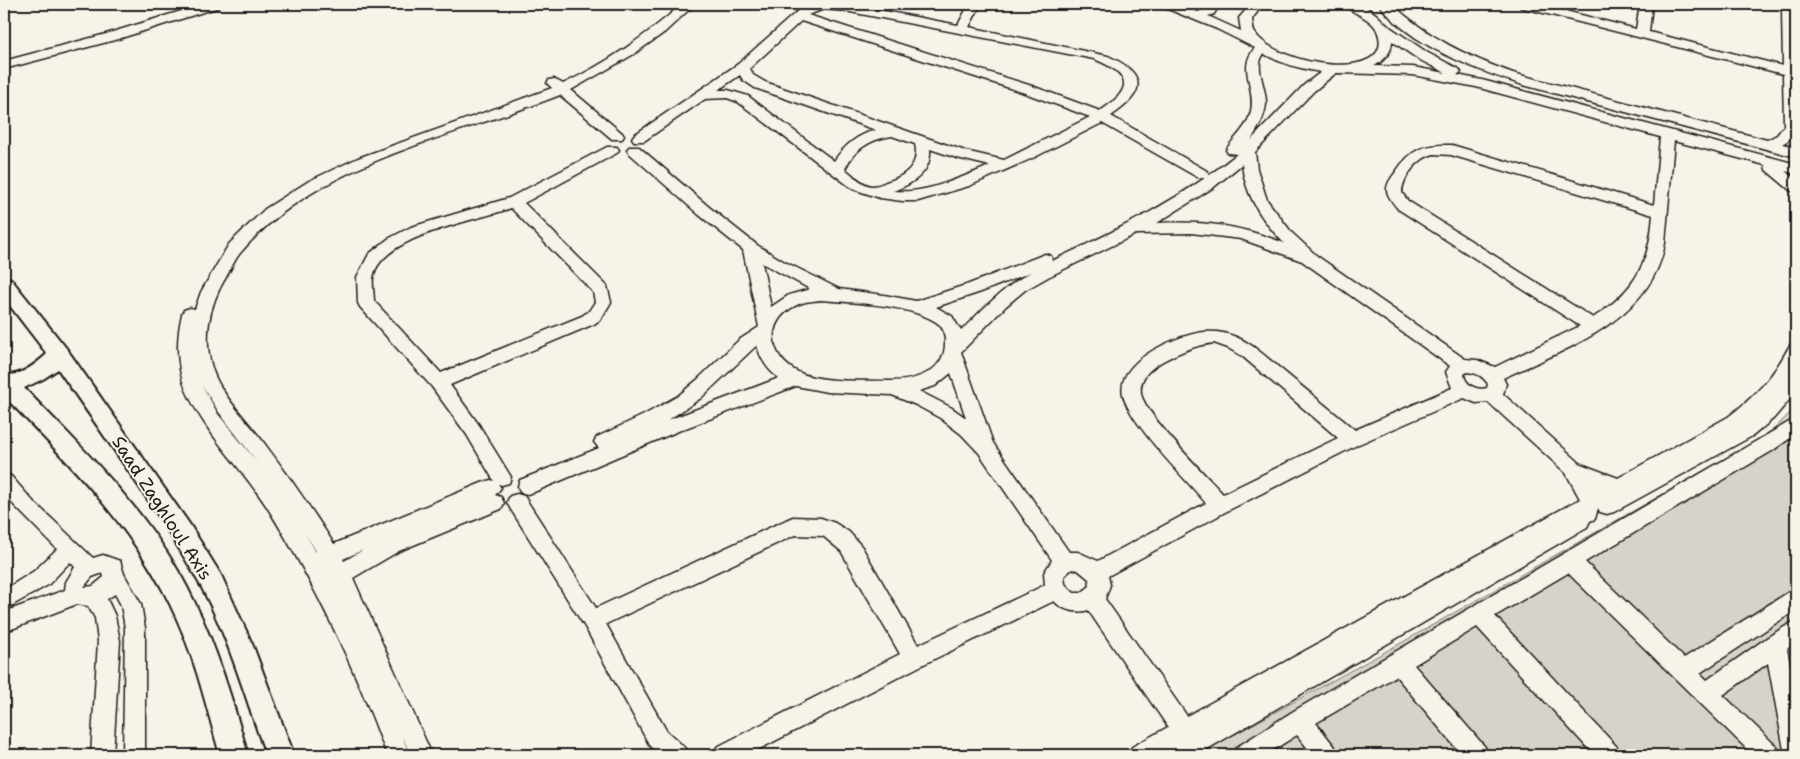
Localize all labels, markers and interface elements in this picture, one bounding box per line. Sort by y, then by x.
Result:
street label: Saad Zaghloul Axis [106,431,218,585]

